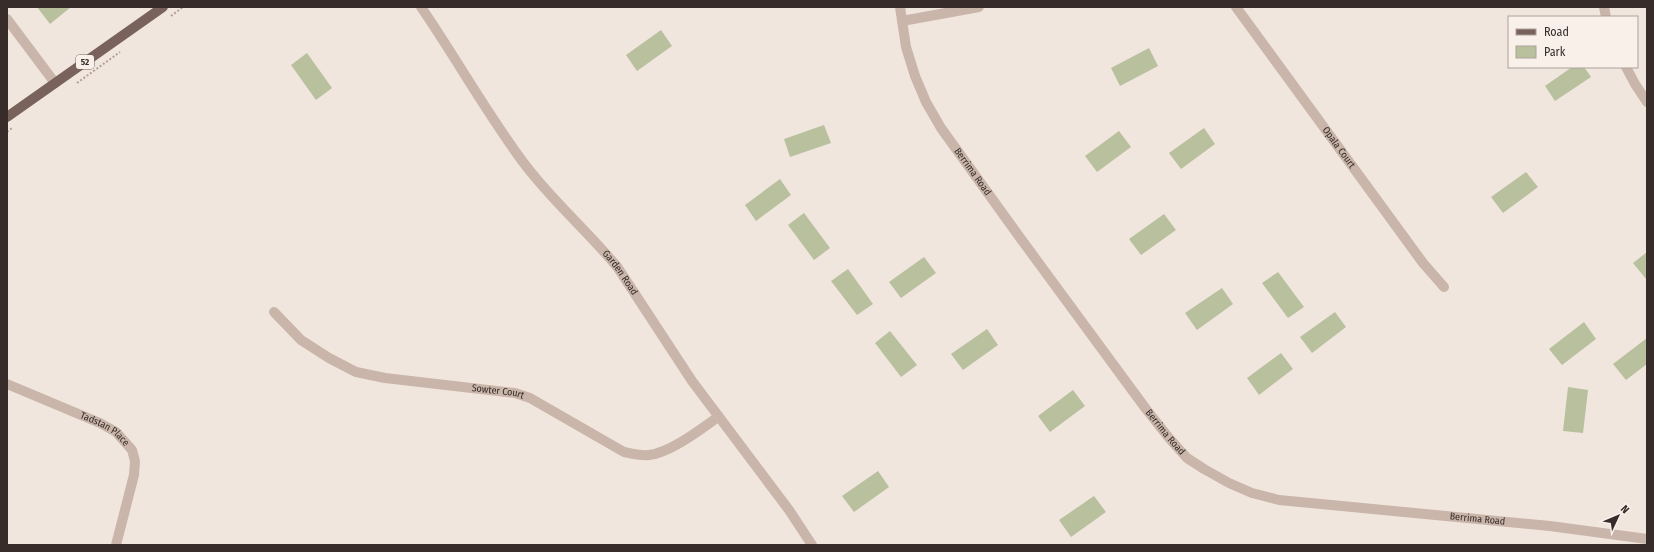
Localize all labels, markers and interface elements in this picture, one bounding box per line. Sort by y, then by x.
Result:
legend [1508,16,1638,68]
text: Road [1544,25,1569,39]
text: Park [1544,45,1566,59]
road number: 52 [76,55,94,69]
street label: Opala Court [1320,124,1358,171]
street label: Berrima Road [951,146,994,198]
street label: Garden Road [600,248,640,297]
street label: Sowter Court [471,382,526,402]
street label: Berrima Road [1143,407,1187,458]
street label: Tadstan Place [78,409,132,449]
north arrow [1598,496,1638,536]
text: N [1618,503,1632,516]
street label: Berrima Road [1449,510,1506,528]

